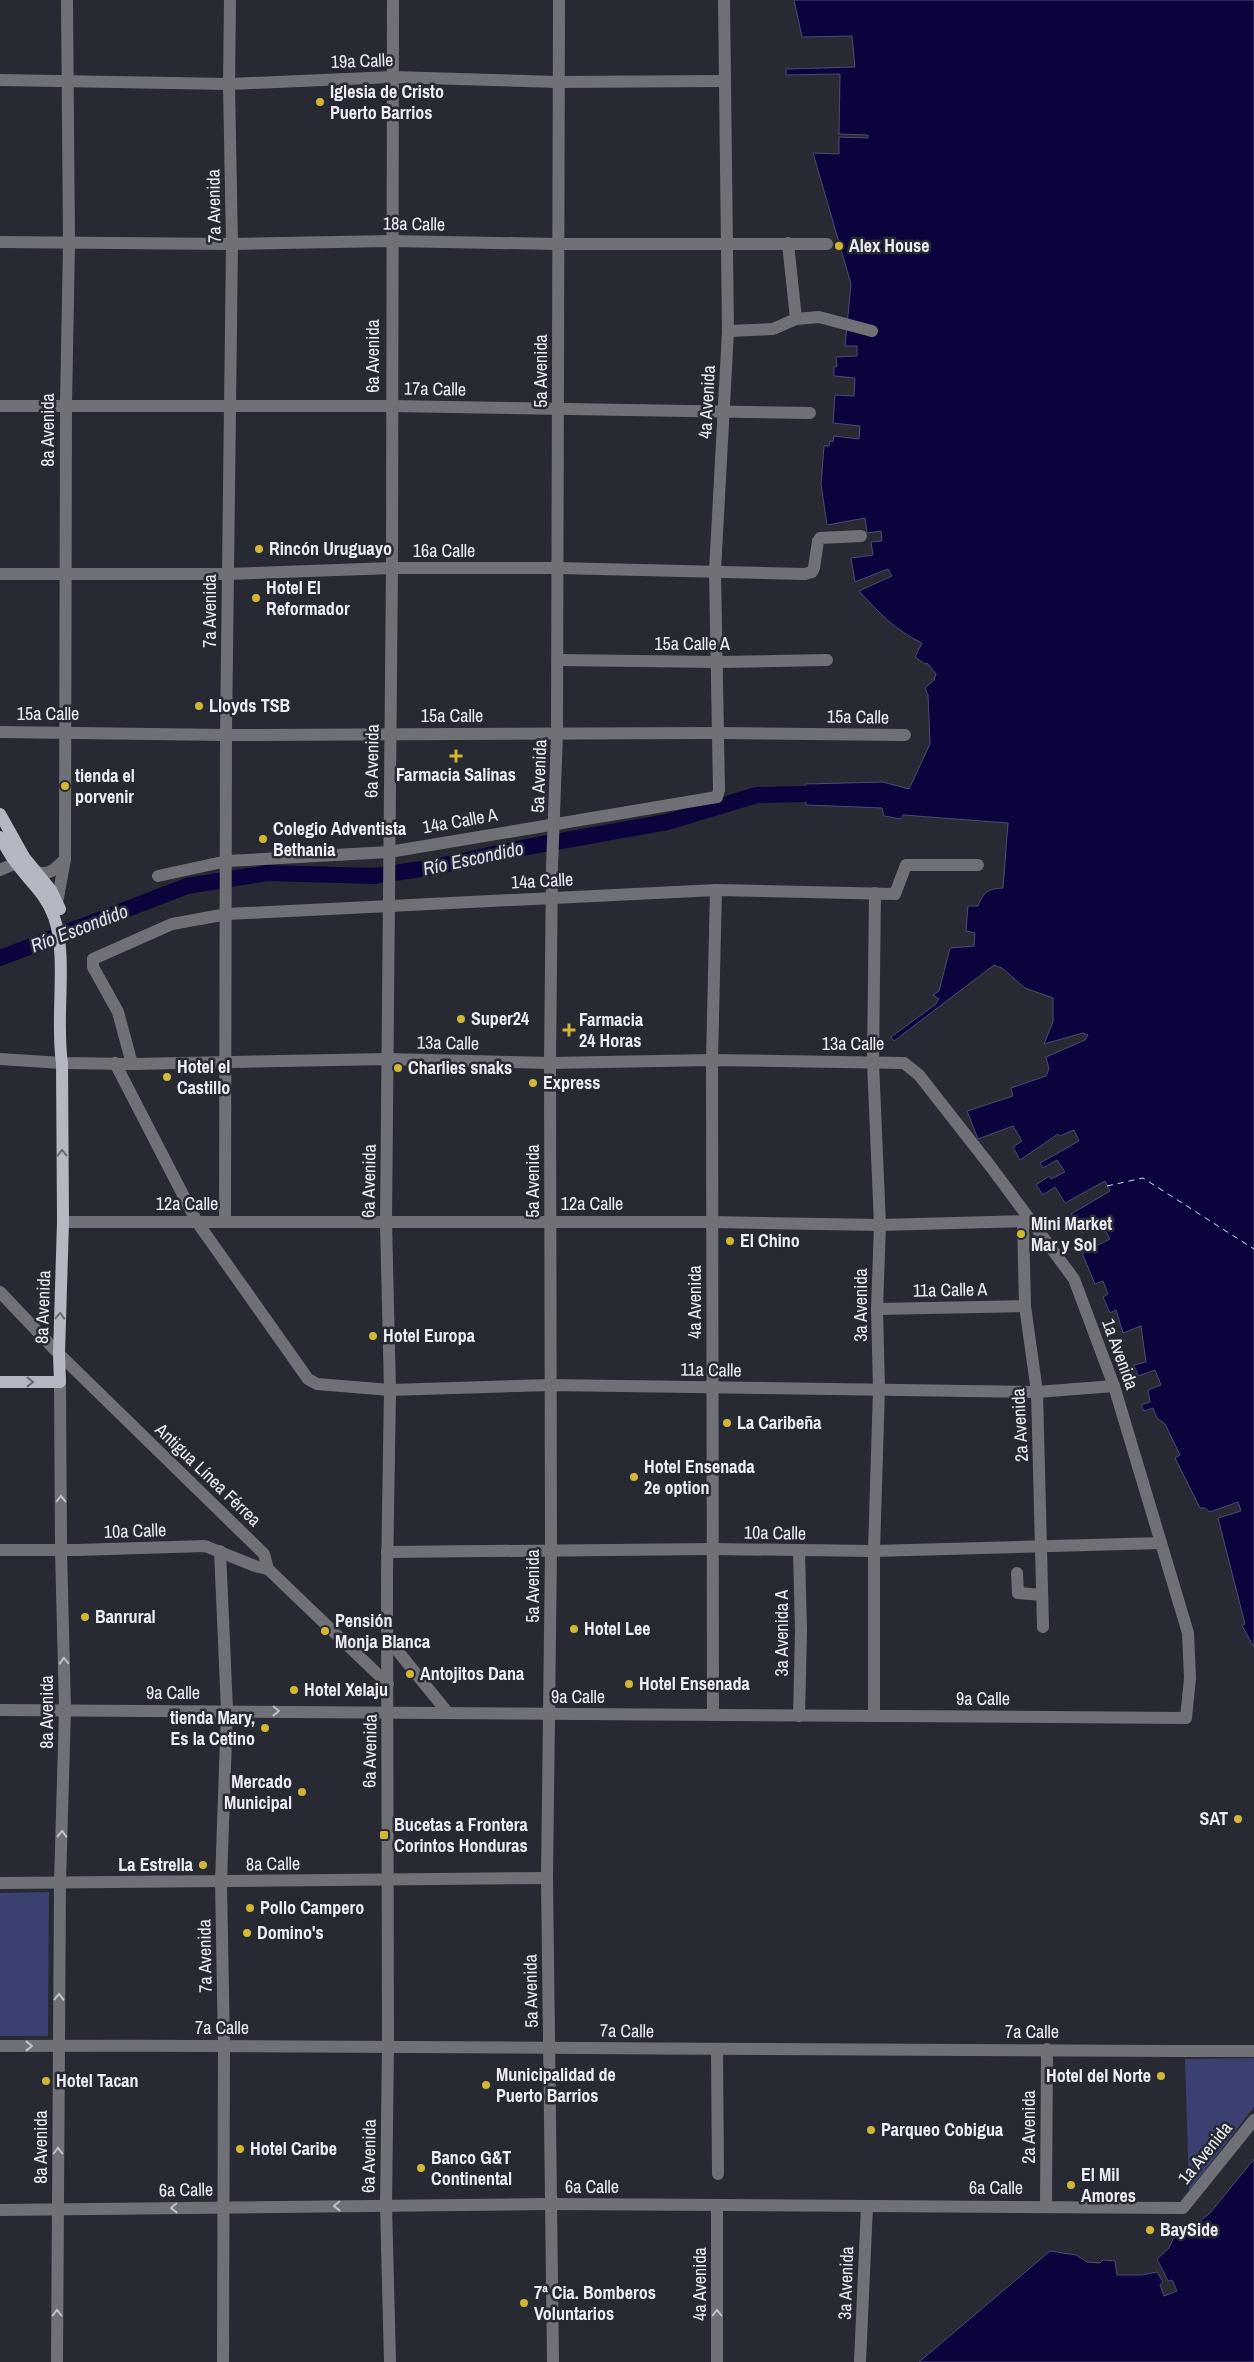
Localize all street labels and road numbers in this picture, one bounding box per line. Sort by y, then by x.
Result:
street label: 19a Calle [330,47,394,74]
street label: 7a Avenida [200,169,227,243]
street label: 18a Calle [383,210,445,237]
street label: 6a Avenida [360,319,385,393]
street label: 5a Avenida [528,334,553,408]
street label: 4a Avenida [692,365,721,439]
street label: 17a Calle [404,375,466,402]
street label: 8a Avenida [35,393,60,467]
street label: 16a Calle [413,538,475,563]
street label: 7a Avenida [197,574,222,648]
street label: 15a Calle A [654,631,730,656]
street label: 15a Calle [17,701,79,726]
street label: 15a Calle [421,703,483,728]
street label: 15a Calle [827,703,889,730]
street label: 6a Avenida [358,724,385,798]
street label: 5a Avenida [525,739,552,813]
street label: 14a Calle A [421,802,499,839]
street label: 14a Calle [510,866,574,895]
street label: 13a Calle [417,1029,479,1056]
street label: 13a Calle [822,1031,884,1056]
street label: 6a Avenida [355,1144,382,1218]
street label: 5a Avenida [520,1144,545,1218]
street label: 12a Calle [156,1191,218,1216]
street label: 12a Calle [561,1191,623,1216]
street label: 4a Avenida [682,1265,707,1339]
street label: 3a Avenida [848,1268,873,1342]
street label: 8a Avenida [29,1270,56,1344]
street label: 11a Calle A [913,1276,988,1303]
street label: 1a Avenida [1096,1315,1145,1393]
street label: 11a Calle [680,1356,742,1383]
street label: 2a Avenida [1005,1388,1034,1462]
street label: Antigua Línea Férrea [149,1417,267,1532]
street label: 10a Calle [103,1517,167,1544]
street label: 10a Calle [744,1519,806,1546]
street label: 5a Avenida [520,1549,545,1623]
street label: 3a Avenida A [769,1589,794,1676]
street label: 8a Avenida [34,1675,59,1749]
street label: 9a Calle [146,1680,200,1705]
street label: 9a Calle [551,1684,605,1709]
street label: 9a Calle [956,1686,1010,1711]
street label: 6a Avenida [356,1714,383,1788]
street label: 8a Calle [246,1851,300,1876]
street label: 7a Avenida [191,1919,218,1993]
street label: 5a Avenida [517,1954,544,2028]
street label: 7a Calle [195,2015,249,2040]
street label: 7a Calle [600,2018,654,2043]
street label: 7a Calle [1005,2019,1059,2044]
street label: 2a Avenida [1016,2090,1041,2164]
street label: 8a Avenida [28,2110,53,2184]
street label: 1a Avenida [1172,2116,1237,2189]
street label: 6a Avenida [355,2119,382,2193]
street label: 6a Calle [565,2174,619,2199]
street label: 6a Calle [969,2175,1023,2200]
street label: 6a Calle [159,2177,213,2202]
street label: 3a Avenida [832,2246,859,2320]
street label: 4a Avenida [687,2247,712,2321]

